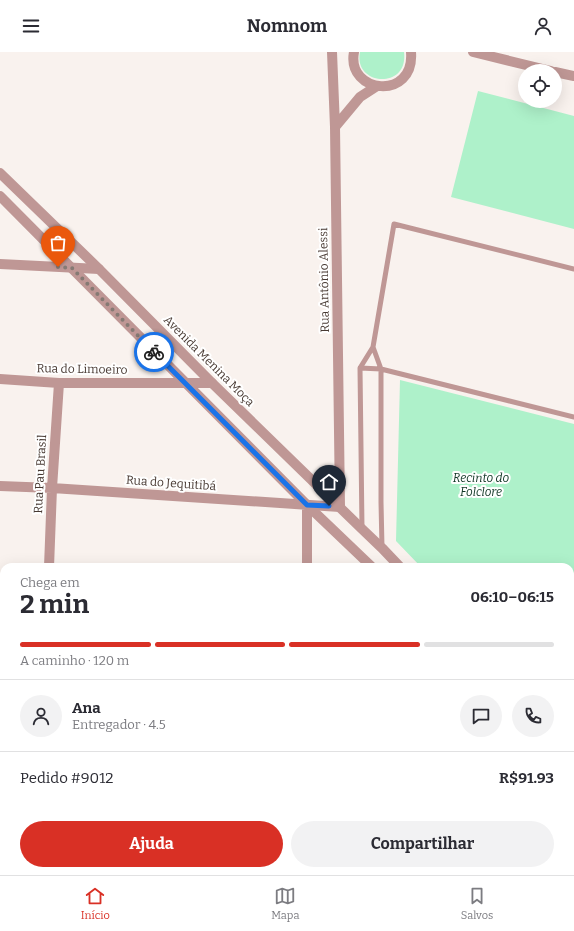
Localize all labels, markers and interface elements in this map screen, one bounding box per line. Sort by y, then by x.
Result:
icon: menu [20,15,42,37]
text: Nomnom [247,15,327,37]
icon: person [532,15,554,37]
map controls [518,64,562,108]
button: locate [518,64,562,108]
pin [41,226,75,267]
street label: Rua Antônio Alessi [316,227,332,333]
icon: bag [47,232,69,254]
street label: Avenida Menina Moça [161,313,258,410]
courier [134,332,174,372]
icon: bike [143,341,165,363]
street label: Rua do Limoeiro [36,361,128,377]
street label: Rua Pau Brasil [31,434,49,514]
pin [312,465,346,506]
icon: home [318,471,340,493]
park label: Recinto do Folclore [453,471,510,499]
street label: Rua do Jequitibá [125,473,217,493]
text: Chega em [20,575,80,590]
text: 06:10–06:15 [470,588,554,606]
text: 2 min [20,589,89,620]
text: A caminho · 120 m [20,653,129,668]
button: person [20,695,62,737]
button: chat [460,695,502,737]
button: phone [512,695,554,737]
text: Ana [72,699,101,717]
text: Entregador · 4.5 [72,717,166,732]
text: Pedido #9012 [20,769,113,787]
text: R$91.93 [499,769,554,787]
button: Ajuda [20,821,283,867]
button: Compartilhar [291,821,554,867]
tab: Início [81,885,110,922]
tab: Mapa [271,885,299,922]
tab: Salvos [461,885,493,922]

